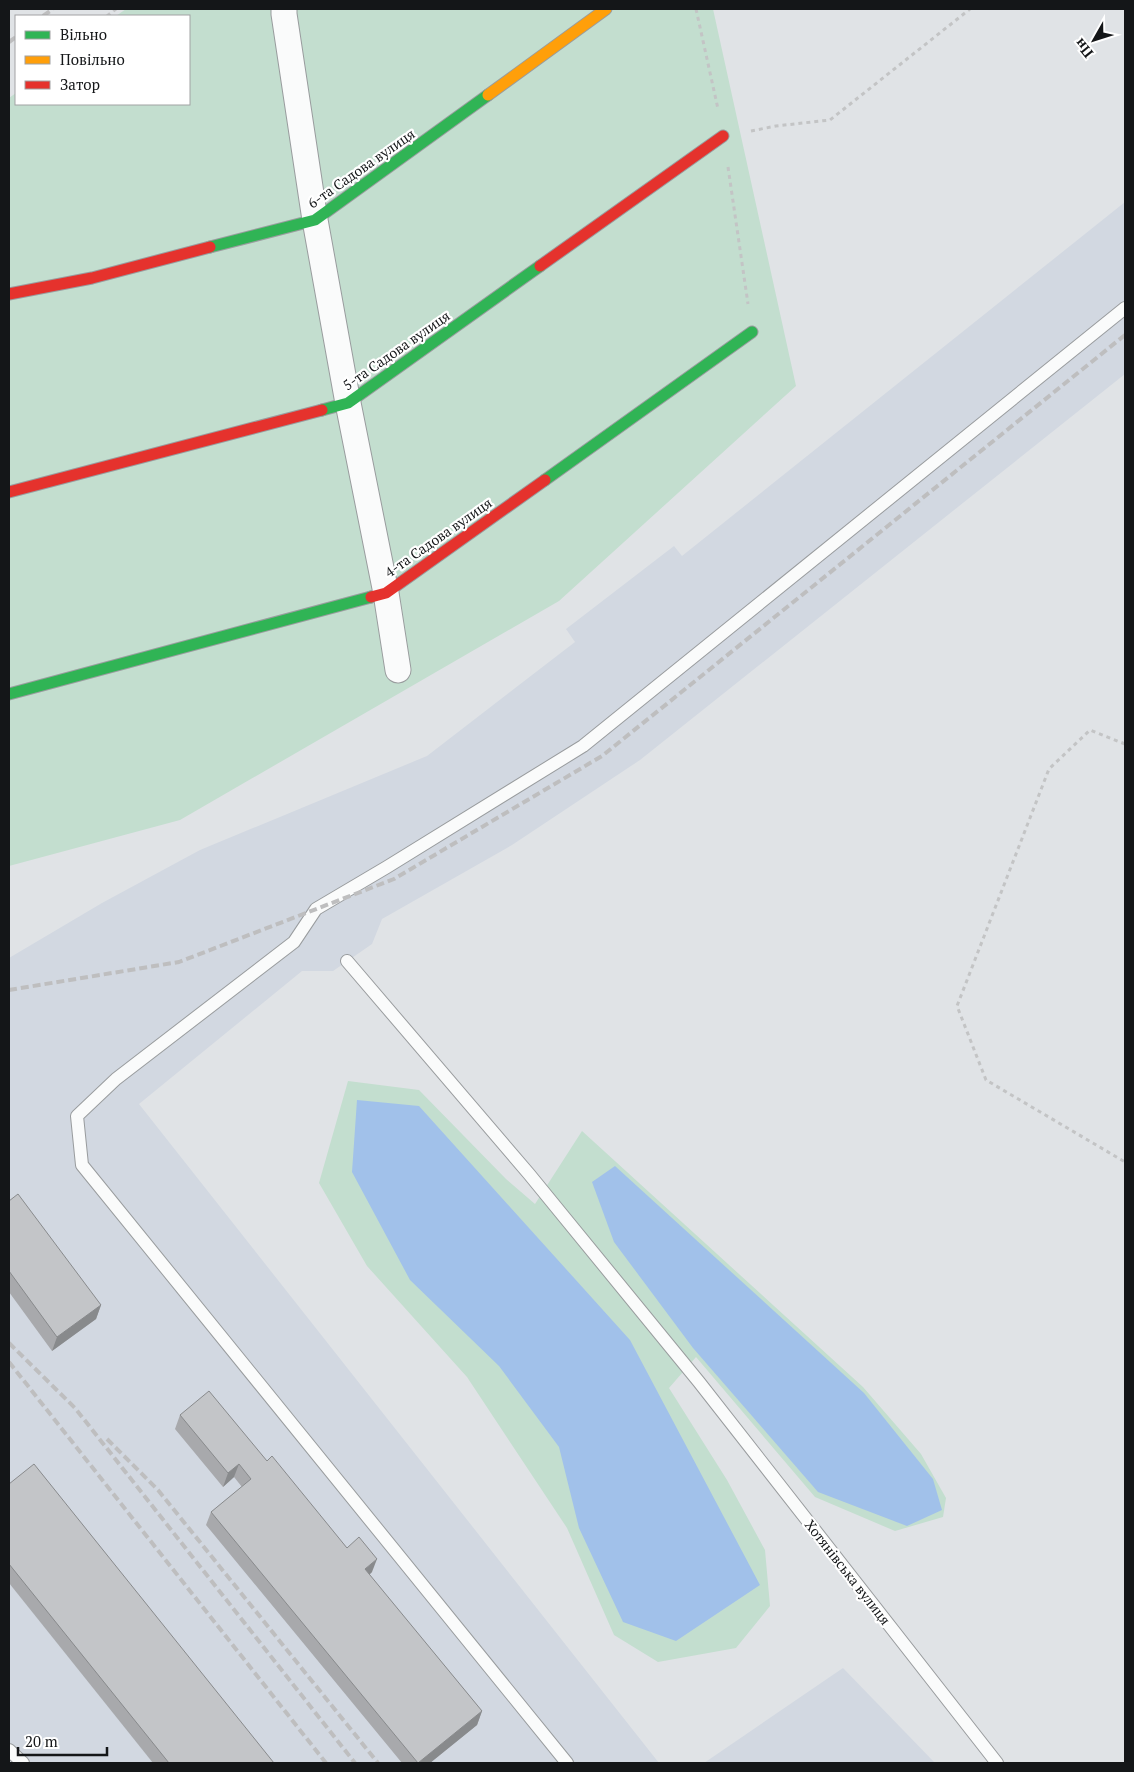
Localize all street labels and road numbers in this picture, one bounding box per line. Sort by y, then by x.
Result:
street label: 6-та Садова вулиця [304,124,418,212]
street label: 5-та Садова вулиця [339,306,453,394]
street label: 4-та Садова вулиця [381,493,495,581]
street label: Хотянівська вулиця [801,1515,895,1629]

